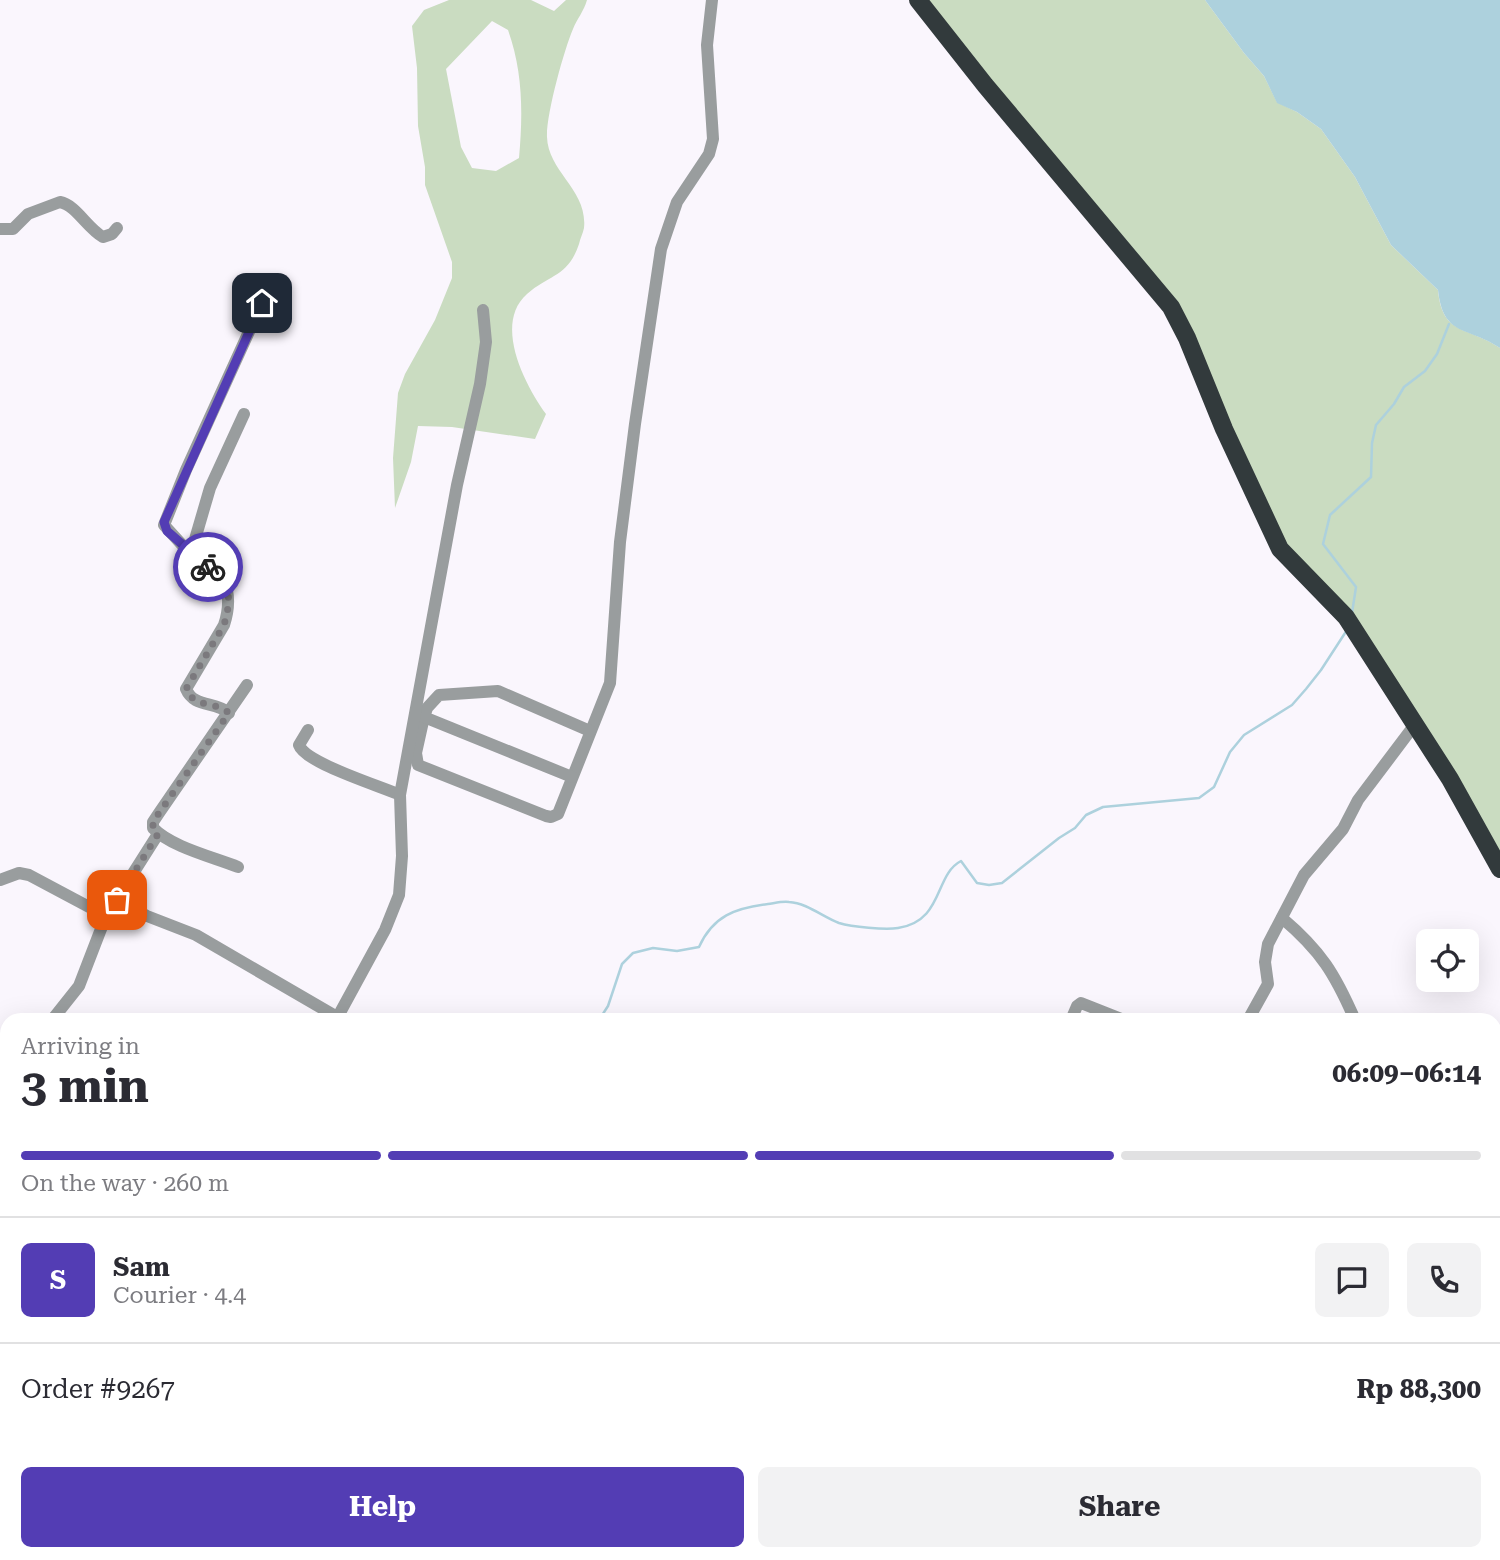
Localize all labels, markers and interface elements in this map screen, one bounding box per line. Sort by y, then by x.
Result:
pin [232,273,292,333]
icon: home [243,284,281,322]
courier [173,532,243,602]
icon: bike [189,548,227,586]
pin [87,870,147,930]
icon: bag [98,881,136,919]
map controls [1416,929,1479,992]
button: locate [1416,929,1479,992]
text: Arriving in [21,1033,140,1060]
text: 06:09–06:14 [1332,1058,1481,1088]
text: 3 min [21,1059,149,1113]
text: On the way · 260 m [21,1170,229,1197]
button: chat [1315,1243,1389,1317]
button: phone [1407,1243,1481,1317]
text: Sam [113,1252,170,1282]
text: S [50,1265,66,1295]
text: Courier · 4.4 [113,1282,246,1309]
text: Order #9267 [21,1374,175,1404]
text: Rp 88,300 [1356,1374,1481,1404]
button: Help [21,1467,744,1547]
button: Share [758,1467,1481,1547]

